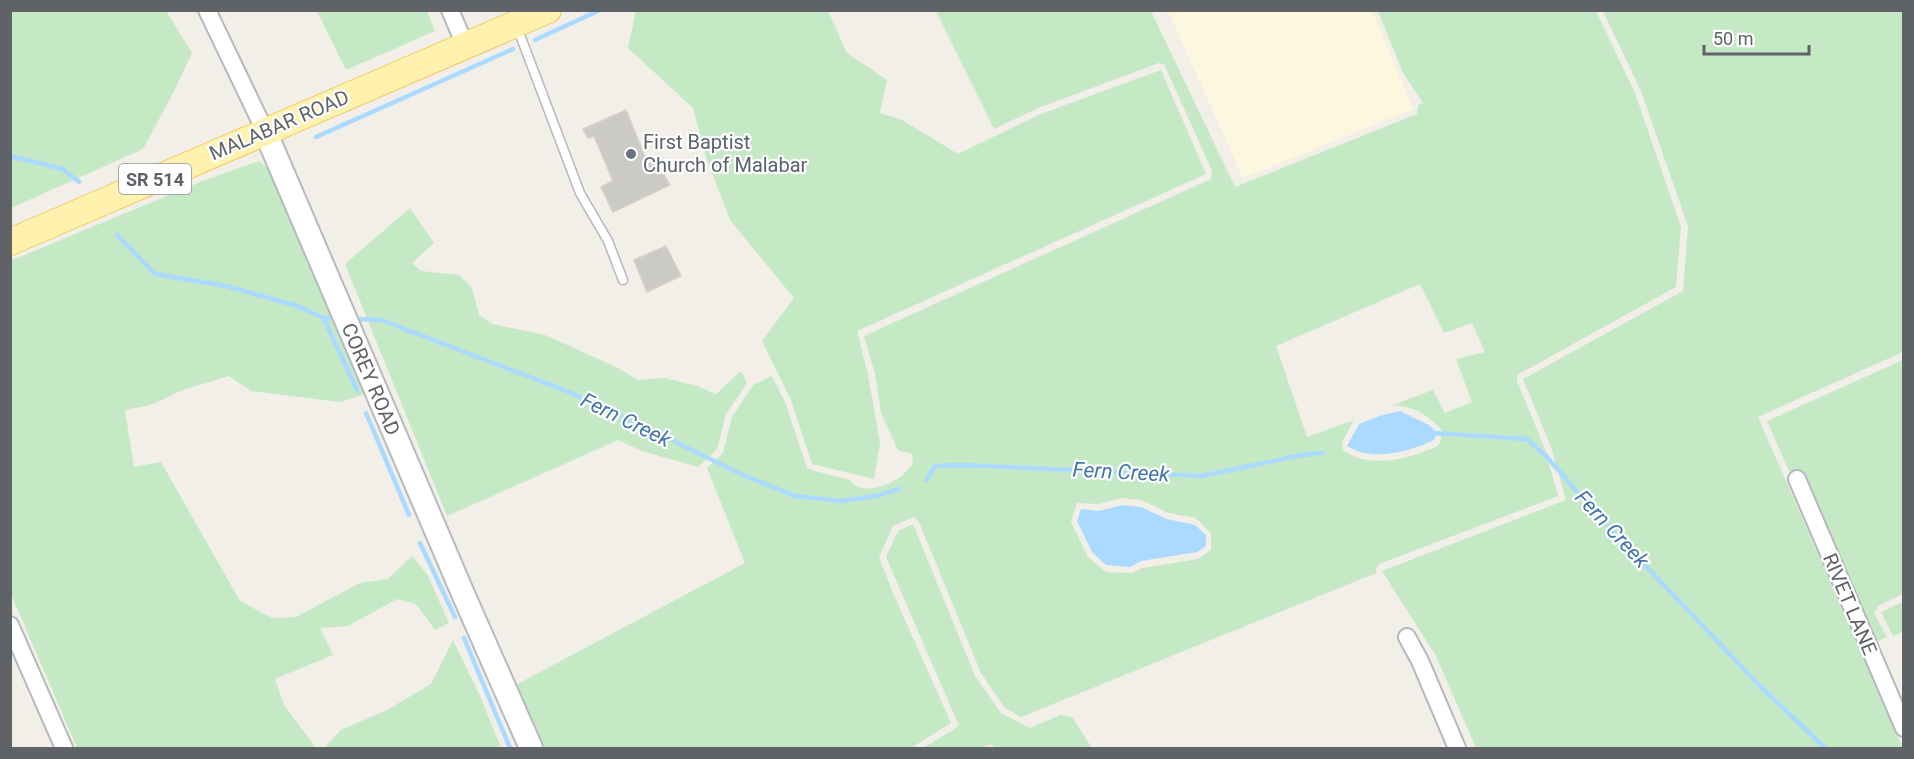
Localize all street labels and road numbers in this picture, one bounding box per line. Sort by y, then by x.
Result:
street label: MALABAR ROAD [205,85,353,165]
road number: SR 514 [119,164,191,194]
street label: COREY ROAD [337,319,405,439]
street label: RIVET LANE [1818,550,1882,658]

